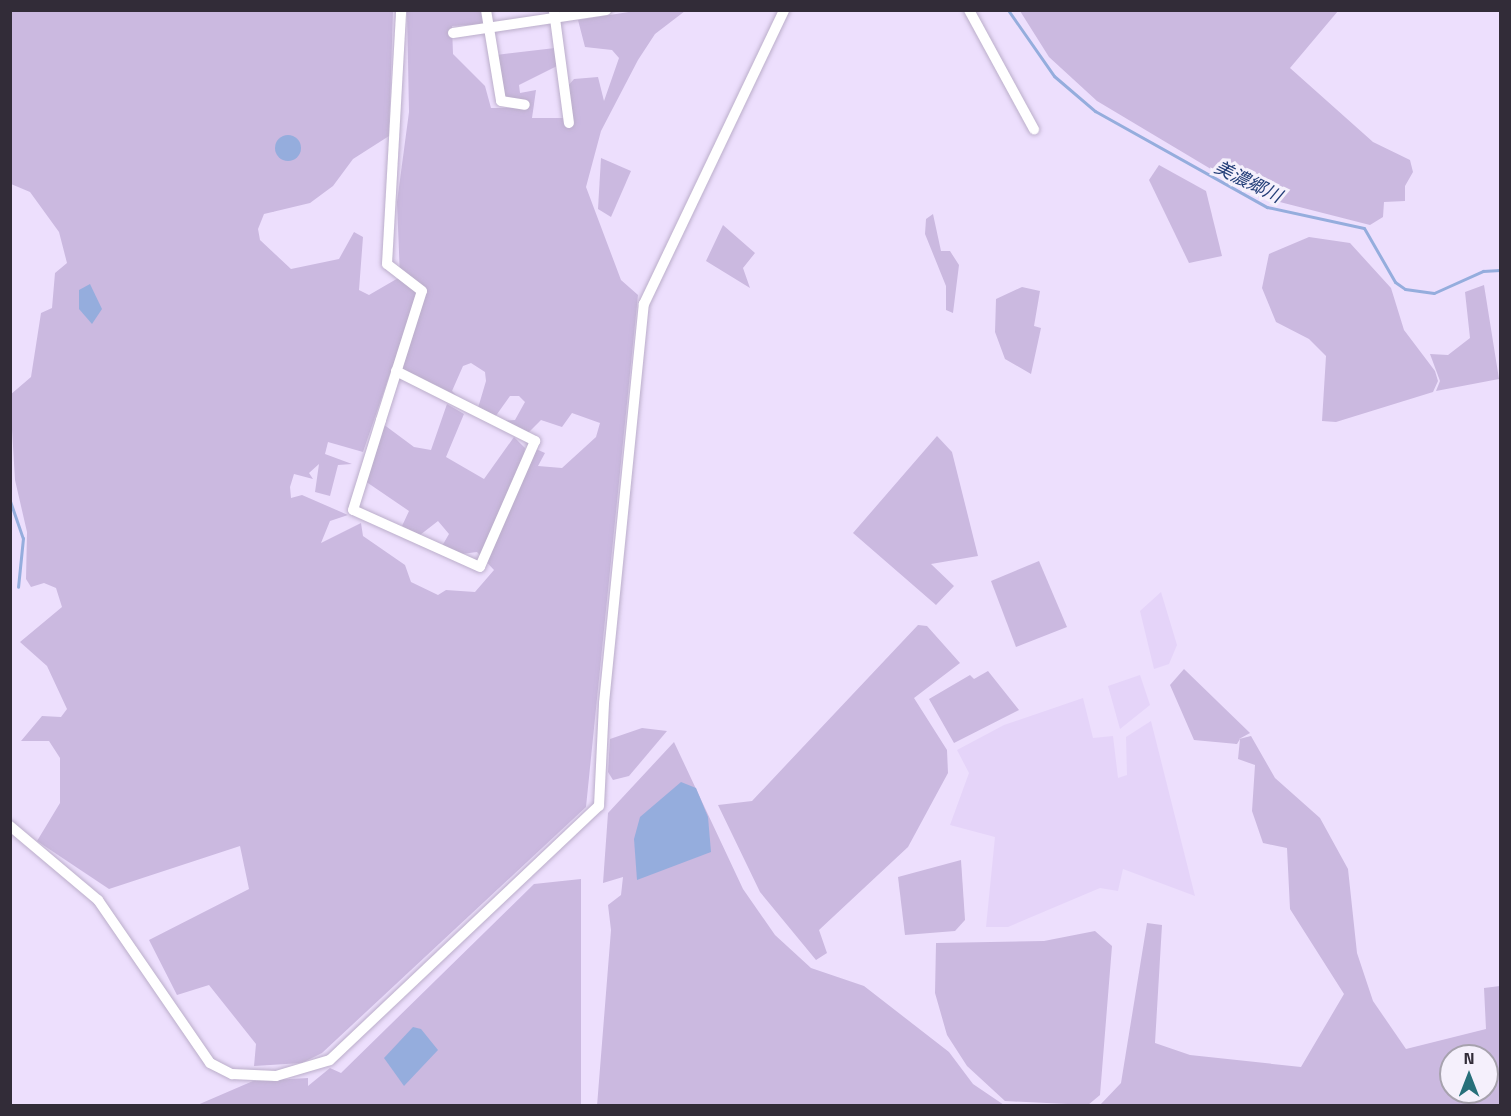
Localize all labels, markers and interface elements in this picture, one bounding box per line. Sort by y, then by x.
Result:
water label: 美濃郷川 [1211,157,1285,207]
north arrow [1439,1044,1499,1104]
text: N [1463,1046,1475,1070]

